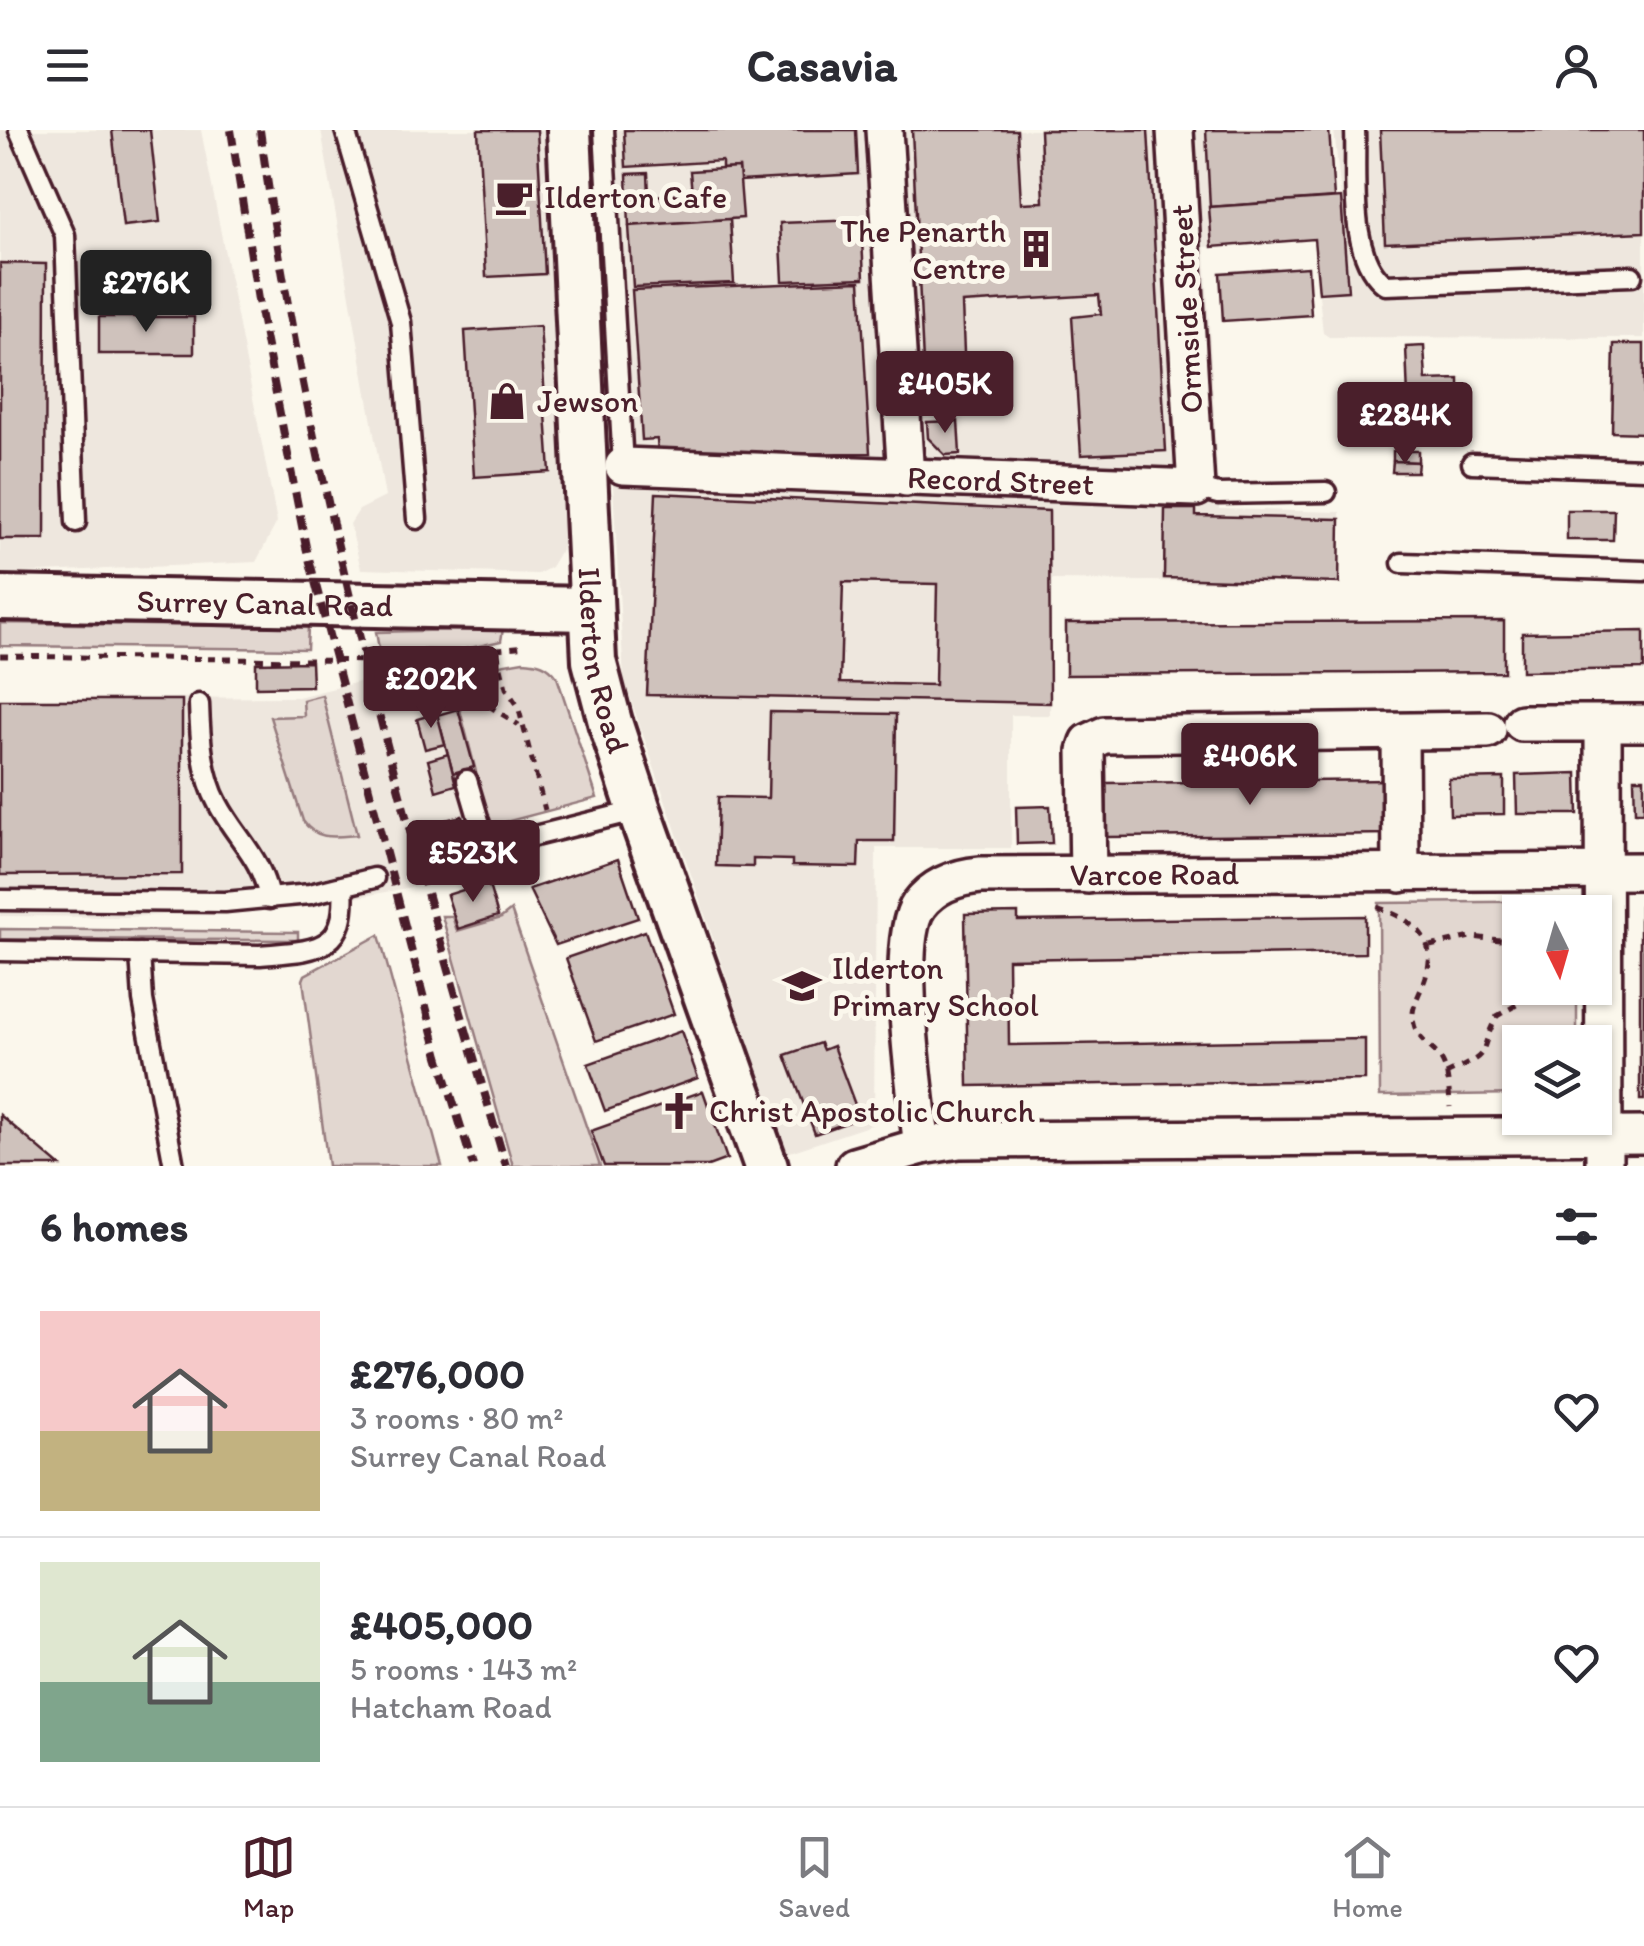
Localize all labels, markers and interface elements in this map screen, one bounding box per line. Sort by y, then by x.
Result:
icon: menu [40,38,95,93]
text: Casavia [747,38,897,92]
icon: person [1549,38,1604,93]
cafe icon: Ilderton Cafe [493,176,535,218]
place label: Ilderton Cafe [544,178,727,216]
street label: Ormside Street [1162,203,1210,415]
place label: The Penarth Centre [840,212,1006,287]
building icon: The Penarth Centre [1015,228,1057,270]
pin: £276K [76,250,216,335]
text: £276K [102,263,190,301]
pin: £405K [875,351,1015,436]
text: £405K [898,364,992,402]
shop icon: Jewson [486,380,528,422]
place label: Jewson [537,382,638,420]
pin: £284K [1335,382,1475,467]
text: £284K [1359,395,1451,433]
street label: Record Street [907,458,1095,503]
street label: Ilderton Road [571,566,638,758]
street label: Surrey Canal Road [136,582,393,624]
pin: £202K [361,646,501,731]
text: £202K [386,659,476,697]
pin: £406K [1180,723,1320,808]
text: £406K [1203,736,1297,774]
pin: £523K [403,820,543,905]
text: £523K [429,833,517,871]
street label: Varcoe Road [1070,854,1239,893]
north arrow [1502,895,1612,1005]
map controls [1502,895,1612,1135]
place label: Ilderton Primary School [832,949,1039,1024]
school or university icon: Ilderton Primary School [781,965,823,1007]
button: layers [1502,1025,1612,1135]
church icon: Christ Apostolic Church [658,1090,700,1132]
place label: Christ Apostolic Church [709,1092,1035,1130]
icon: filters [1549,1199,1604,1254]
text: 6 homes [40,1201,188,1252]
text: £276,000 [350,1348,525,1399]
icon: home [120,1351,240,1471]
icon: heart [1549,1384,1604,1439]
text: 3 rooms · 80 m² [350,1399,564,1437]
text: Surrey Canal Road [350,1437,606,1475]
text: £405,000 [350,1599,533,1650]
icon: home [120,1602,240,1722]
icon: heart [1549,1635,1604,1690]
text: 5 rooms · 143 m² [350,1650,577,1688]
text: Hatcham Road [350,1688,552,1726]
tab: Map [241,1830,296,1924]
tab: Saved [778,1830,850,1924]
tab: Home [1332,1830,1403,1924]

